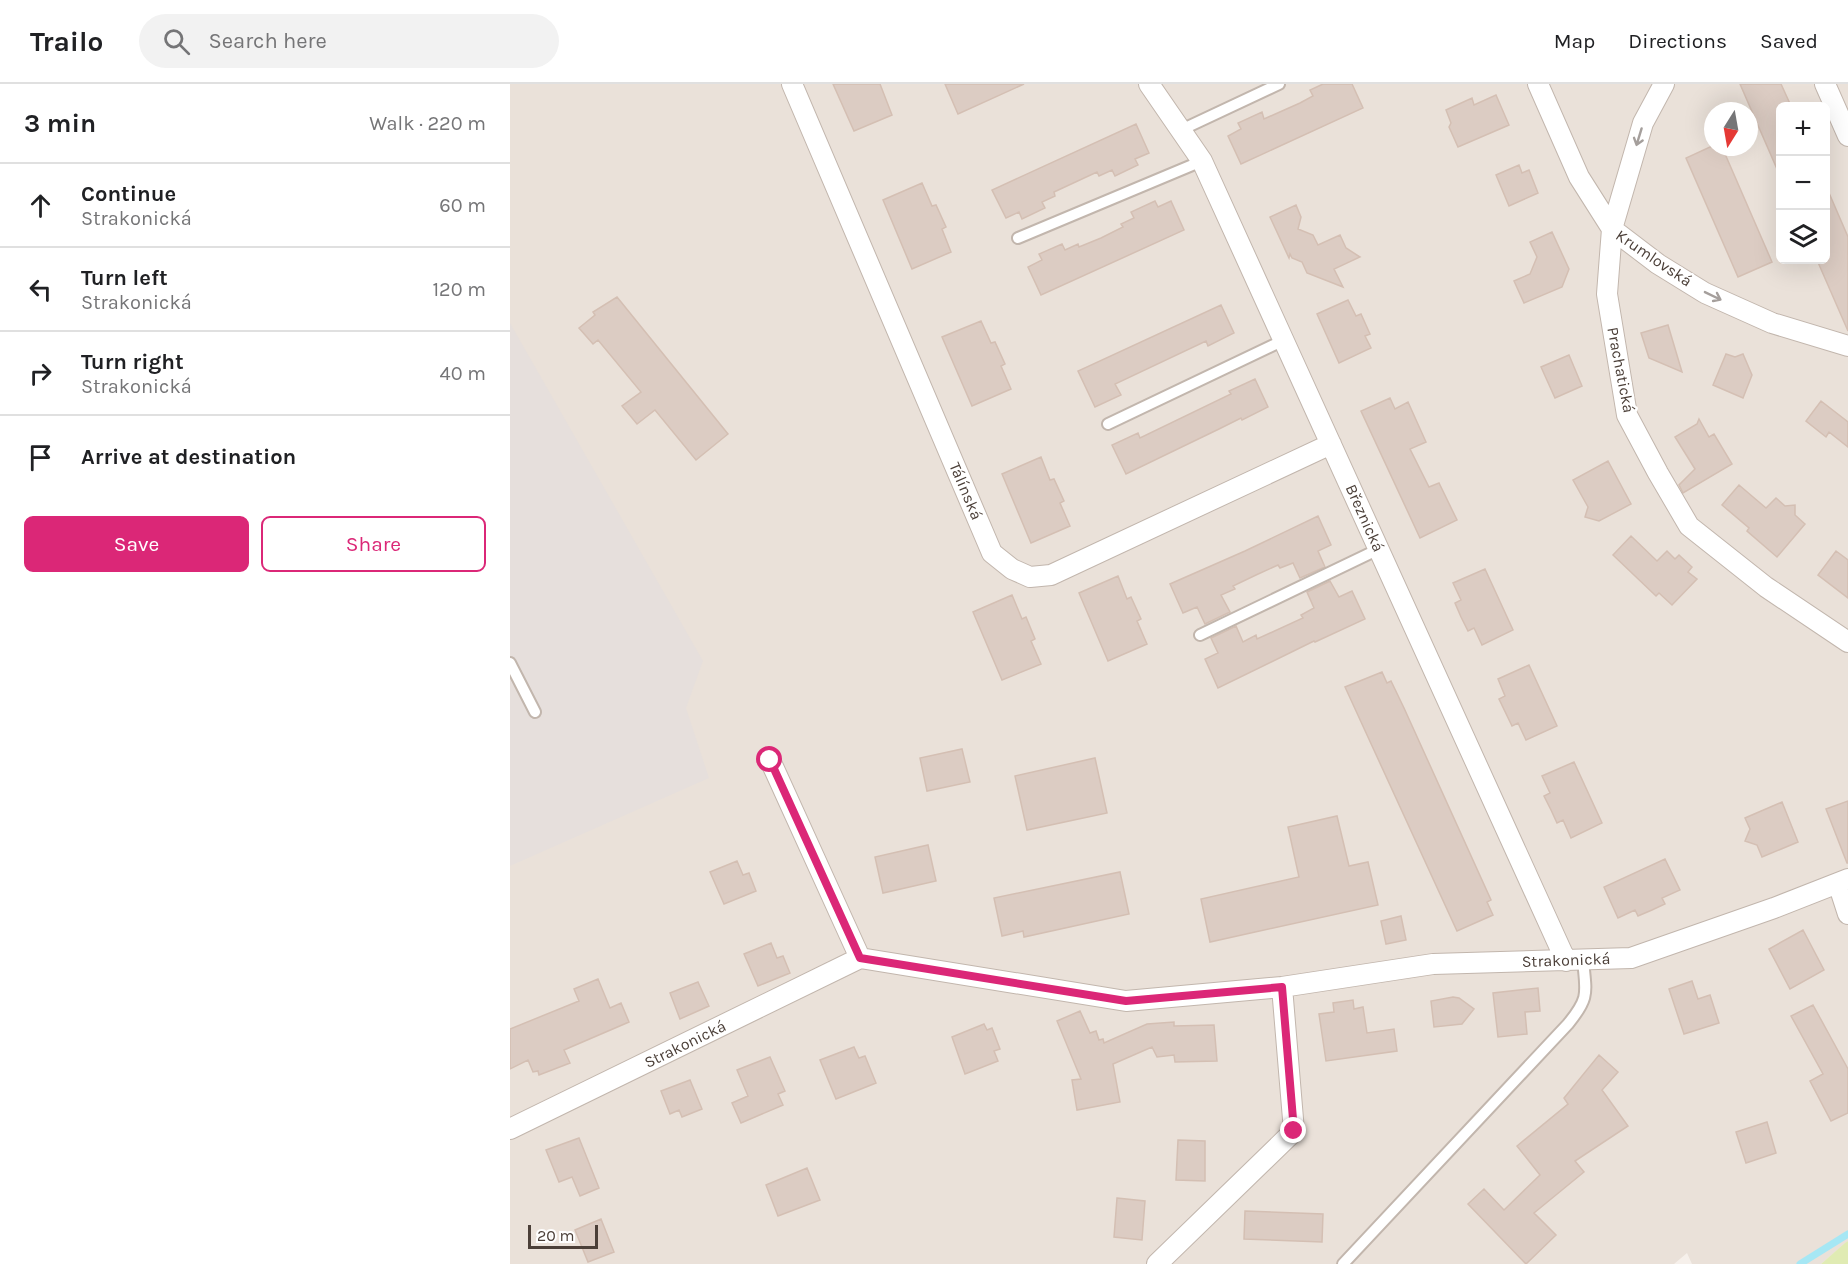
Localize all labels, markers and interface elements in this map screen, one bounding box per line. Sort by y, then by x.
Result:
search box [139,14,559,68]
text: Trailo [30,25,103,58]
icon: search [160,25,193,58]
text: Search here [208,28,327,54]
text: Map [1554,29,1595,53]
text: Directions [1628,29,1727,53]
text: Saved [1760,29,1818,53]
north arrow [1704,102,1758,156]
map controls [1776,102,1830,264]
button: + [1776,102,1830,156]
text: 3 min [24,108,96,139]
text: Walk · 220 m [369,112,486,135]
one-way arrow [1633,127,1644,146]
button: − [1776,156,1830,210]
text: Continue [81,181,176,207]
icon: ahead [24,189,57,222]
text: 60 m [439,194,486,217]
text: Strakonická [81,207,192,230]
button: layers [1776,210,1830,264]
street label: Krumlovská [1612,226,1696,290]
text: Turn left [81,265,168,291]
icon: left [24,273,57,306]
text: 120 m [432,278,486,301]
one-way arrow [1703,290,1721,302]
text: Strakonická [81,291,192,314]
street label: Prachatická [1603,325,1639,415]
text: Turn right [81,349,184,375]
icon: right [24,357,57,390]
text: 40 m [440,362,486,385]
text: Strakonická [81,375,192,398]
icon: arrive [24,441,57,474]
text: Arrive at destination [81,444,296,470]
street label: Tálínská [945,459,987,523]
street label: Březnická [1342,481,1388,555]
button: Save [24,516,249,572]
button: Share [261,516,486,572]
route start [756,746,782,772]
street label: Strakonická [1521,949,1611,971]
street label: Strakonická [641,1016,729,1072]
route end [1280,1117,1306,1143]
scale bar [528,1222,598,1250]
text: 20 m [537,1226,575,1245]

